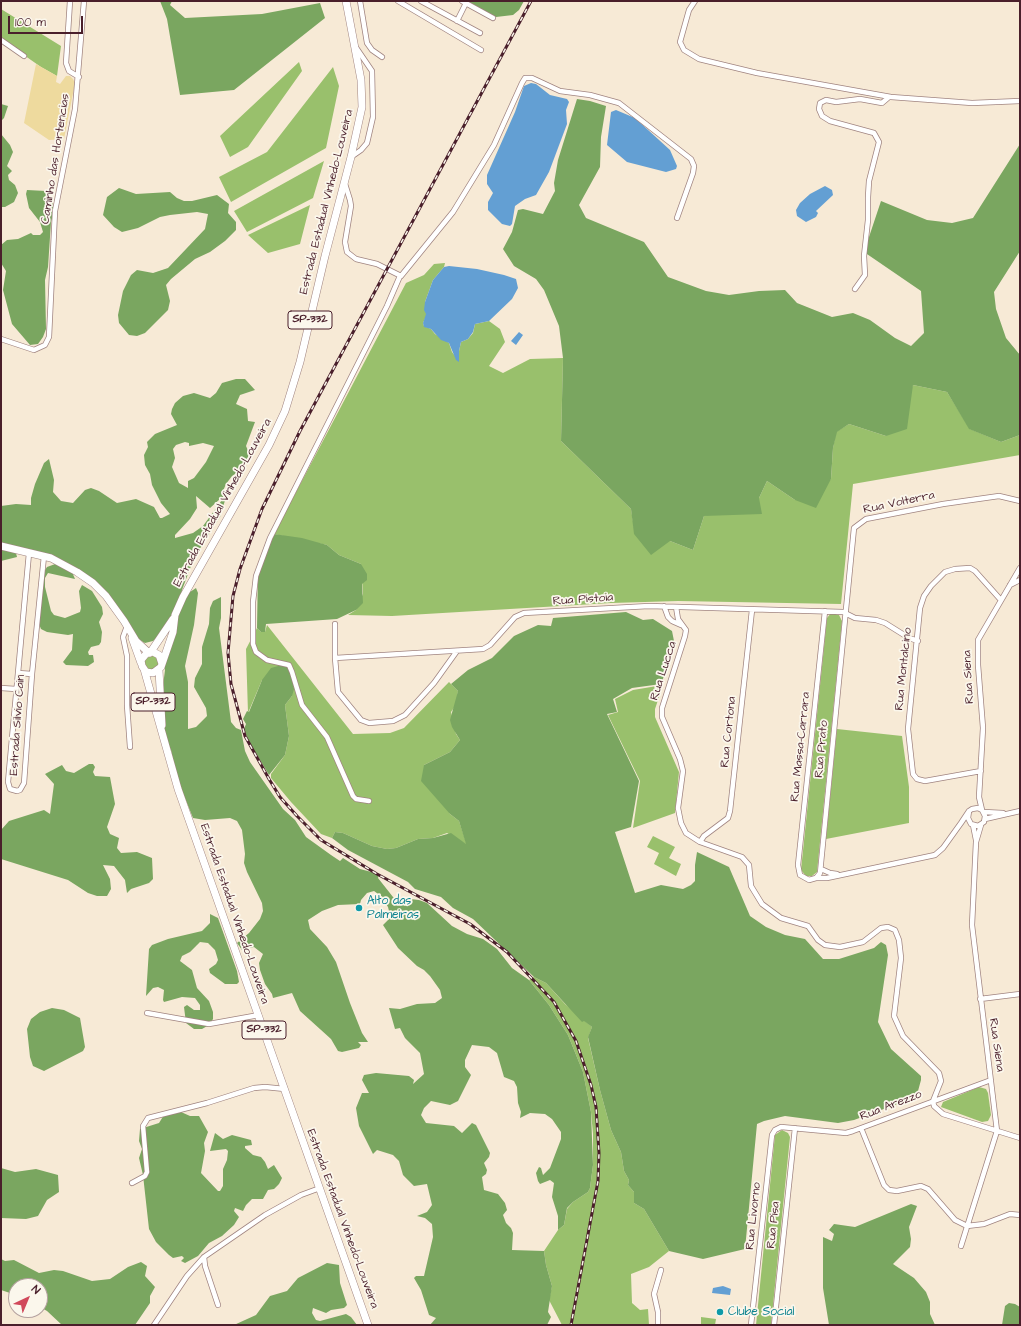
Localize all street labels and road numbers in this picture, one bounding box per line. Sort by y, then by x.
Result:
street label: Caminho das Hortencias [39,93,73,225]
street label: Estrada Estadual Vinhedo-Louveira [297,108,357,296]
road number: SP-332 [288,311,332,329]
street label: Estrada Estadual Vinhedo-Louveira [171,417,275,589]
street label: Rua Volterra [862,488,936,518]
street label: Rua Pistoia [552,591,614,609]
street label: Rua Montalcino [892,627,916,711]
street label: Rua Lucca [648,640,680,702]
street label: Rua Siena [960,650,978,704]
street label: Estrada Silvio Cain [7,674,29,776]
street label: Rua Massa-Carrara [788,691,814,803]
road number: SP-332 [131,693,175,711]
street label: Rua Cortona [718,696,740,768]
street label: Rua Prato [812,720,832,778]
street label: Estrada Estadual Vinhedo-Louveira [196,822,272,1006]
street label: Rua Siena [985,1017,1007,1073]
road number: SP-332 [242,1021,286,1039]
street label: Rua Arezzo [858,1088,924,1124]
street label: Estrada Estadual Vinhedo-Louveira [303,1127,381,1311]
street label: Rua Livorno [743,1181,765,1251]
street label: Rua Pisa [764,1201,784,1249]

